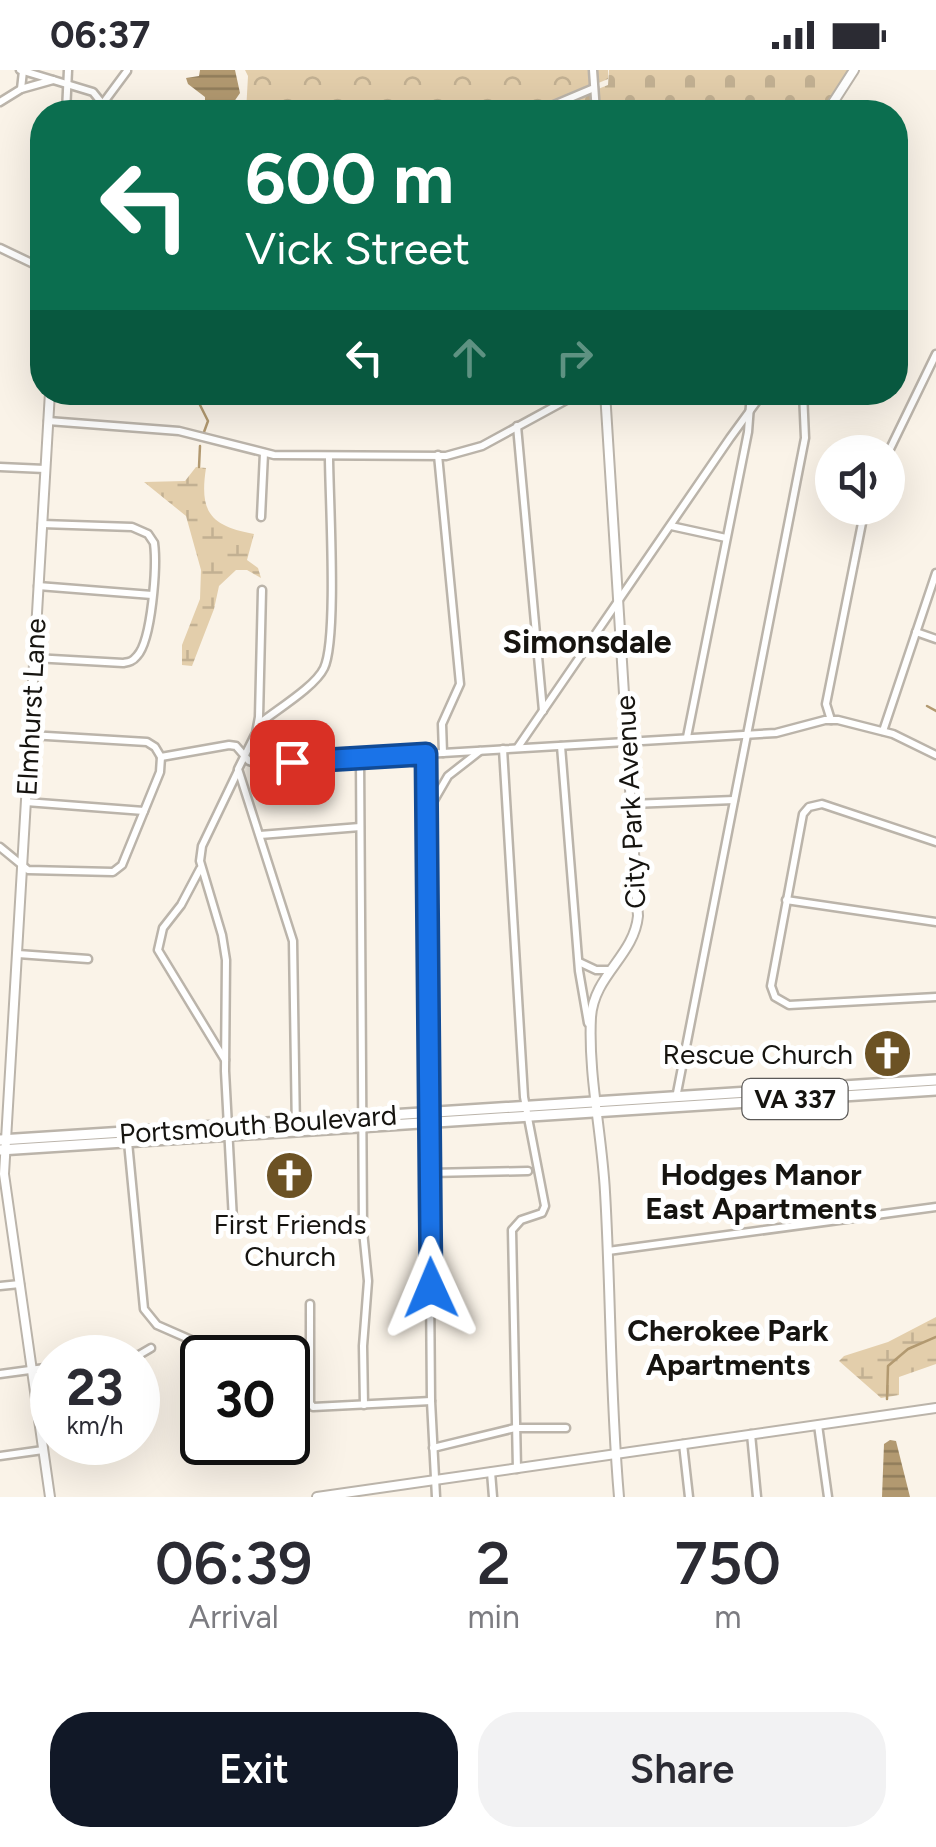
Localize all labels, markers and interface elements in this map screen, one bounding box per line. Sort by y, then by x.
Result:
text: 06:37 [50,12,150,58]
text: 600 m [245,136,454,221]
icon: left [80,140,210,270]
text: Vick Street [245,221,470,275]
icon: left [337,330,392,385]
icon: ahead [442,330,497,385]
icon: right [547,330,602,385]
map controls [815,435,905,525]
button: sound [815,435,905,525]
street label: Elmhurst Lane [9,617,53,797]
district label: Simonsdale [502,623,672,661]
street label: City Park Avenue [607,694,653,910]
pin [250,720,335,805]
icon: arrive [265,735,320,790]
church icon: Rescue Church [862,1028,914,1080]
place label: Rescue Church [662,1037,853,1071]
road number: VA 337 [742,1079,848,1119]
street label: Portsmouth Boulevard [118,1097,398,1151]
church icon: First Friends Church [264,1150,316,1202]
district label: Hodges Manor East Apartments [645,1156,877,1227]
place label: First Friends Church [214,1207,366,1273]
position arrow [379,1236,483,1340]
district label: Cherokee Park Apartments [627,1312,829,1383]
speed limit sign: 30 [180,1335,310,1465]
text: 23 [67,1357,123,1418]
text: km/h [66,1410,124,1440]
text: 06:39 [155,1527,312,1599]
text: 2 [477,1527,511,1599]
text: 750 [675,1527,781,1599]
text: Arrival [189,1598,279,1636]
text: min [467,1598,520,1636]
text: m [714,1598,742,1636]
button: Exit [50,1712,458,1827]
button: Share [478,1712,886,1827]

